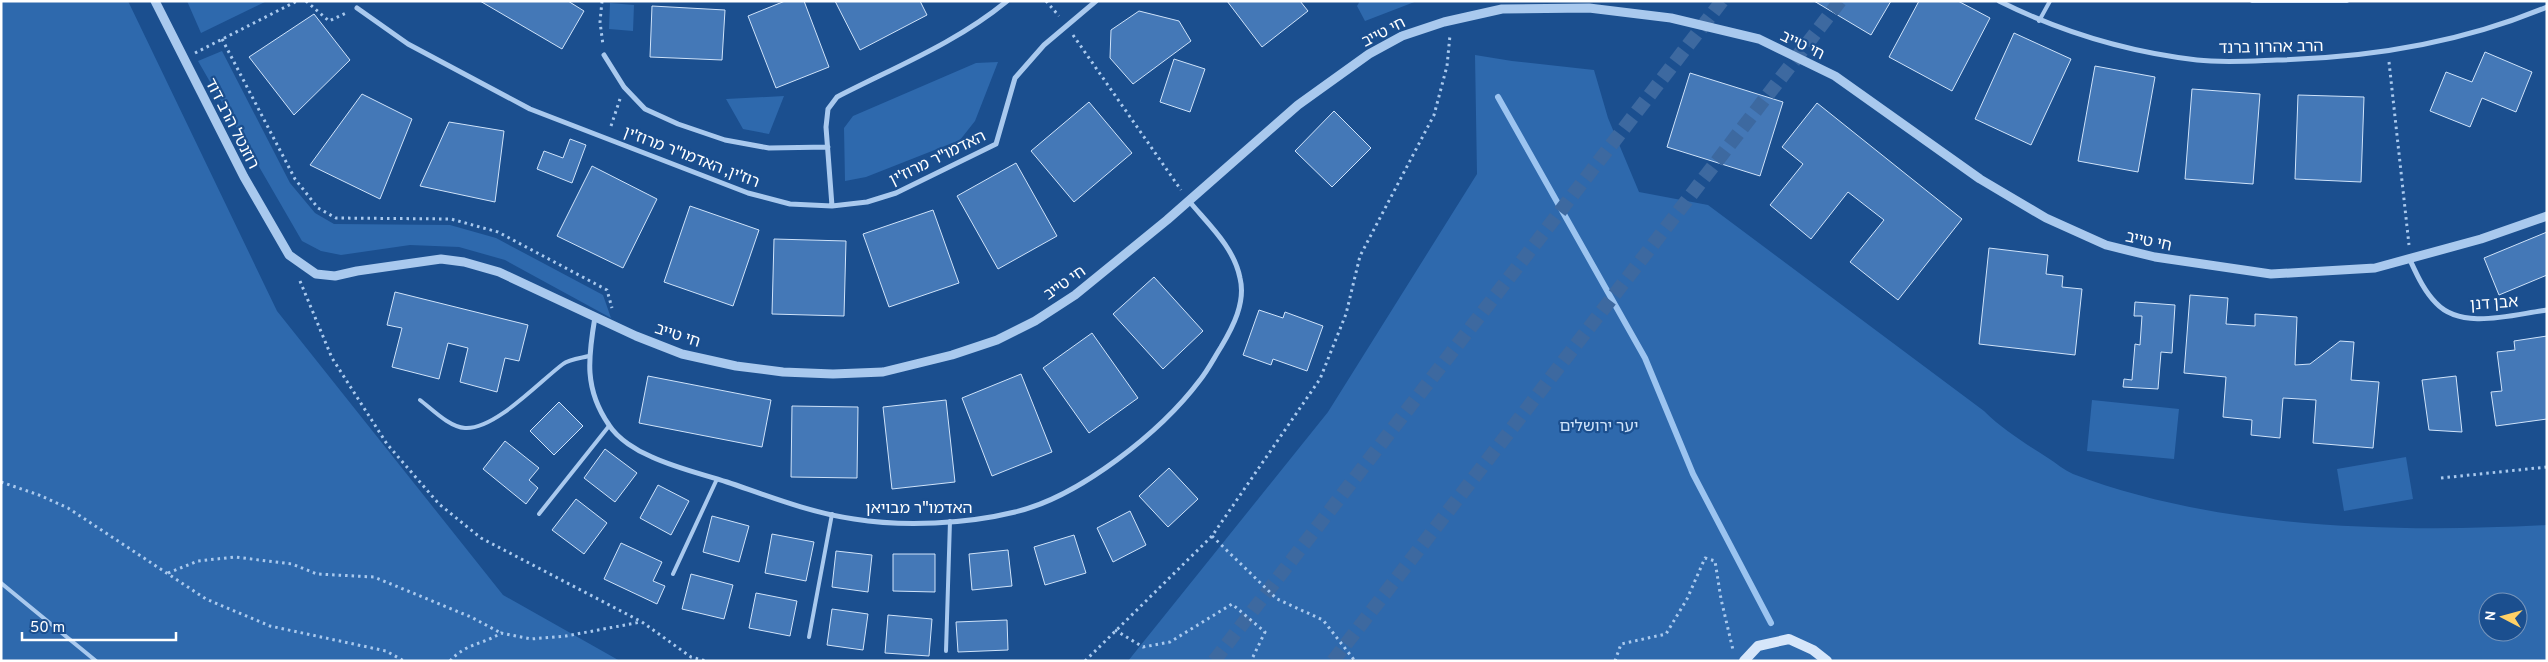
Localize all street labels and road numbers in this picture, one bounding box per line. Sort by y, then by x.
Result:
street label: חי טייב [1359,13,1409,52]
street label: חי טייב [1777,27,1828,65]
street label: הרב אהרון ברנד [2218,37,2324,59]
street label: רוזנטל הרב דוד [200,75,263,173]
street label: רוז'ין, האדמו"ר מרוז'ין [620,123,762,193]
street label: האדמו"ר מרוז'ין [886,127,989,191]
street label: חי טייב [2124,227,2174,257]
street label: חי טייב [1040,262,1090,305]
street label: אבן דנן [2469,292,2519,316]
street label: חי טייב [652,319,703,353]
street label: האדמו"ר מבויאן [865,499,973,519]

